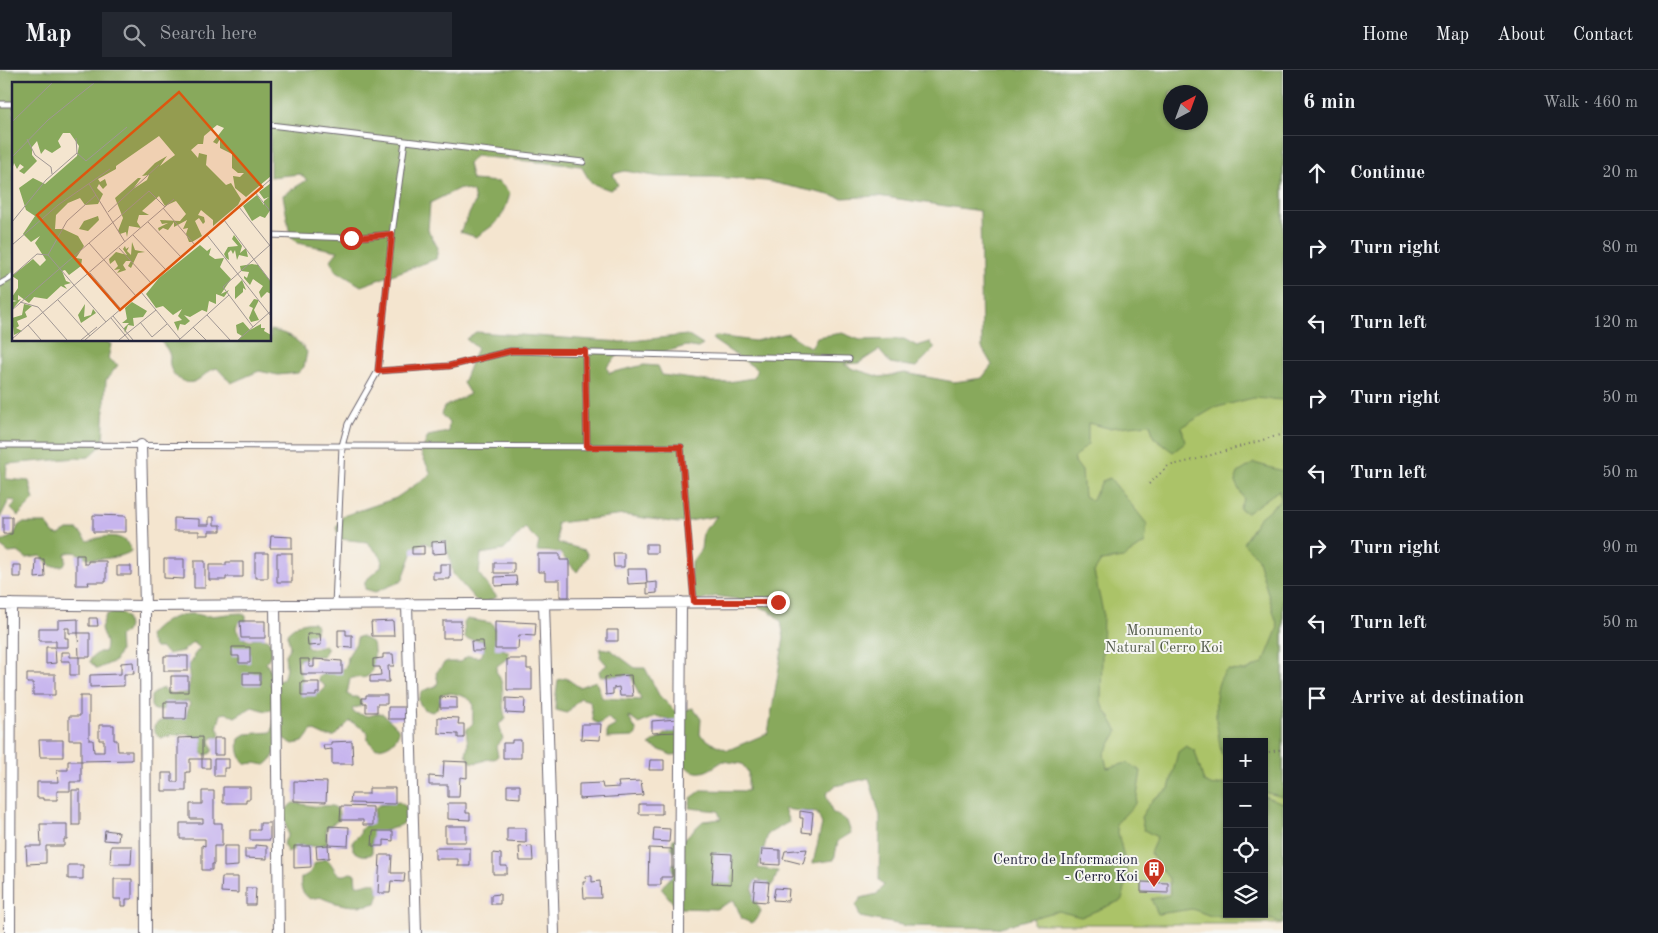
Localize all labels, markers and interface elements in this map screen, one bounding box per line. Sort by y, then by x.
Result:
search box [102,12,452,57]
icon: search [120,21,148,49]
text: Map [25,23,72,47]
text: Search here [160,25,257,44]
text: Home [1362,26,1408,44]
text: Map [1436,26,1469,44]
text: About [1497,26,1545,44]
text: Contact [1573,26,1633,44]
inset map [12,82,271,341]
north arrow [1163,85,1208,130]
text: 6 min [1303,92,1356,113]
text: Walk · 460 m [1543,95,1638,111]
icon: ahead [1303,159,1331,187]
text: Continue [1350,164,1425,183]
text: 20 m [1602,165,1638,181]
route start [340,227,363,250]
icon: right [1303,234,1331,262]
text: Turn right [1350,239,1440,258]
text: 80 m [1602,240,1638,256]
icon: left [1303,309,1331,337]
text: Turn left [1350,314,1427,333]
text: 120 m [1593,315,1638,331]
icon: right [1303,384,1331,412]
text: Turn right [1350,389,1440,408]
text: 50 m [1602,390,1638,406]
icon: left [1303,459,1331,487]
text: Turn left [1350,464,1427,483]
text: 50 m [1602,465,1638,481]
icon: right [1303,534,1331,562]
text: Turn right [1350,539,1440,558]
text: 90 m [1602,540,1638,556]
route end [767,591,790,614]
icon: left [1303,609,1331,637]
text: Turn left [1350,614,1427,633]
text: 50 m [1602,615,1638,631]
park label: Monumento Natural Cerro Koi [1105,624,1223,656]
icon: arrive [1303,684,1331,712]
text: Arrive at destination [1350,689,1524,708]
map controls [1223,738,1268,918]
button: + [1223,738,1268,783]
button: − [1223,783,1268,828]
button: locate [1223,828,1268,873]
place label: Centro de Informacion - Cerro Koi [993,853,1138,885]
building icon: Centro de Informacion - Cerro Koi [1142,857,1166,888]
button: layers [1223,873,1268,918]

